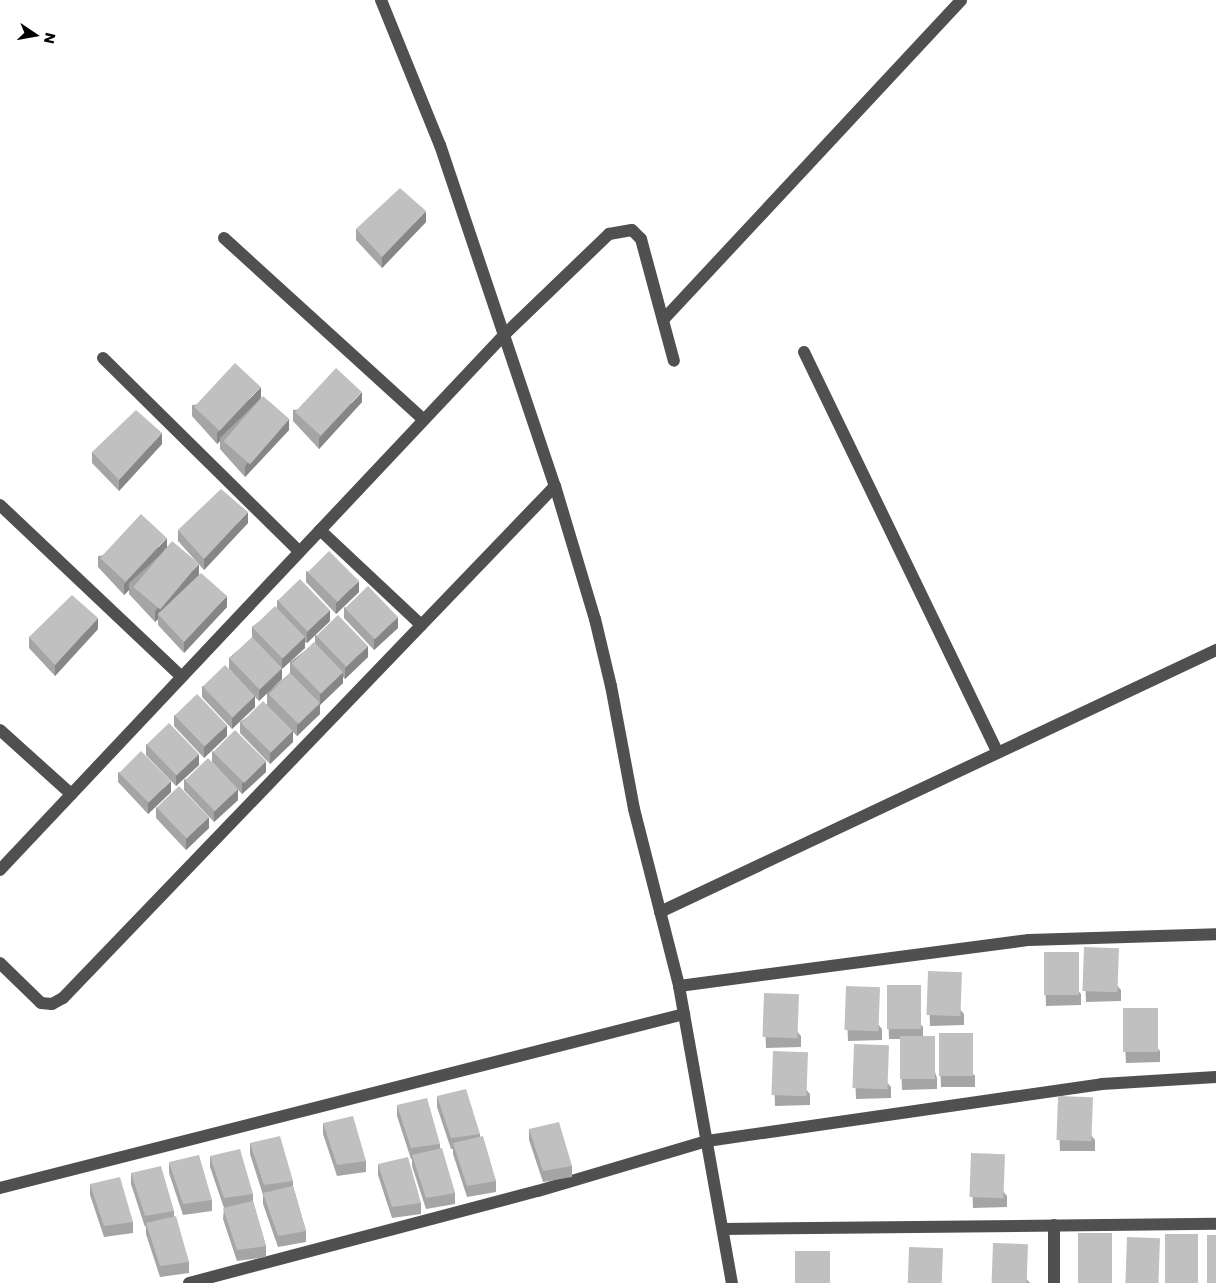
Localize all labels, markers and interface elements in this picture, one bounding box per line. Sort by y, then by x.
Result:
north arrow [10,10,60,60]
text: N [39,31,61,45]

